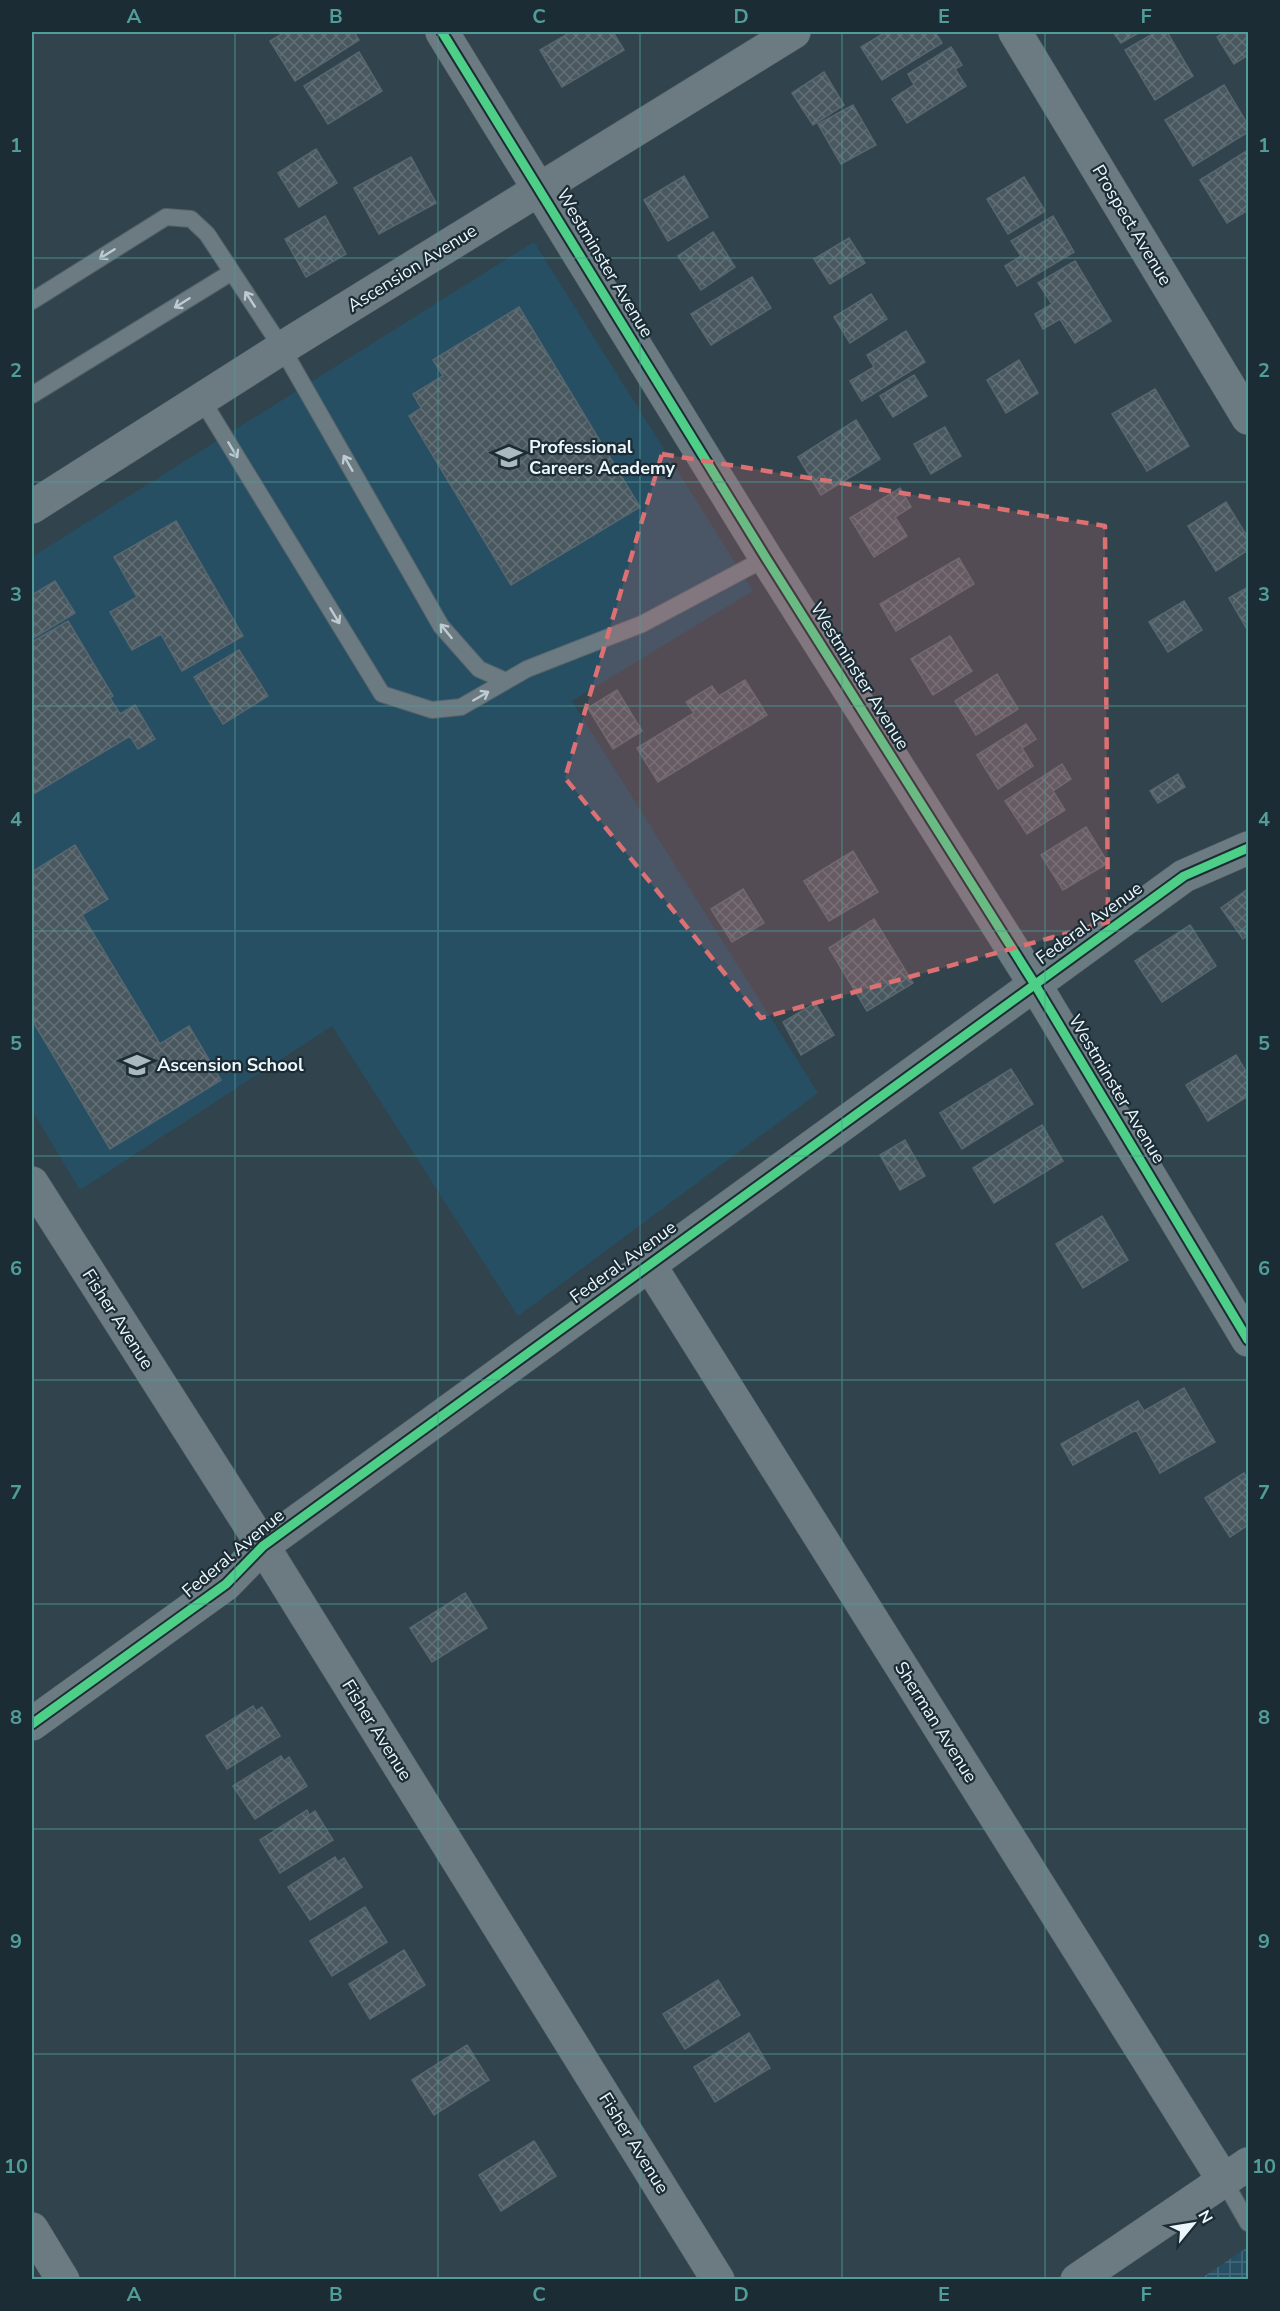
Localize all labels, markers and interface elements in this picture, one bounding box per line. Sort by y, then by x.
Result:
text: A [127,3,142,30]
text: B [329,3,343,30]
text: C [532,3,546,30]
text: D [733,3,749,30]
text: E [938,3,950,30]
text: F [1140,3,1152,30]
text: 1 [10,132,22,159]
text: 1 [1258,132,1270,159]
street label: Prospect Avenue [1086,160,1178,290]
street label: Westminster Avenue [551,184,659,342]
street label: Ascension Avenue [343,218,481,318]
one-way arrow [99,248,116,260]
one-way arrow [244,292,256,308]
one-way arrow [174,297,191,309]
text: 2 [10,357,22,384]
text: 2 [1258,357,1270,384]
place label: Professional Careers Academy [529,435,676,480]
one-way arrow [227,441,239,458]
school or university icon: Professional Careers Academy [494,442,524,472]
one-way arrow [342,455,354,472]
text: 3 [10,581,22,608]
text: 3 [1258,581,1270,608]
street label: Westminster Avenue [805,598,915,754]
one-way arrow [328,608,341,625]
one-way arrow [440,623,453,639]
one-way arrow [472,689,489,701]
text: 4 [10,806,22,833]
text: 4 [1258,806,1270,833]
street label: Federal Avenue [1031,876,1147,970]
street label: Westminster Avenue [1063,1010,1171,1168]
text: 5 [10,1030,22,1057]
text: 5 [1258,1030,1270,1057]
school or university icon: Ascension School [122,1050,152,1080]
place label: Ascension School [157,1053,304,1077]
street label: Federal Avenue [565,1215,681,1309]
text: 6 [10,1255,22,1282]
text: 6 [1258,1255,1270,1282]
street label: Fisher Avenue [77,1264,159,1374]
text: 7 [10,1479,22,1506]
text: 7 [1258,1479,1270,1506]
street label: Federal Avenue [177,1503,289,1603]
street label: Sherman Avenue [889,1657,983,1787]
street label: Fisher Avenue [336,1675,418,1785]
text: 8 [10,1704,22,1731]
text: 8 [1258,1704,1270,1731]
text: 9 [10,1928,22,1955]
text: 9 [1258,1928,1270,1955]
street label: Fisher Avenue [593,2088,675,2198]
text: 10 [4,2153,28,2180]
text: 10 [1252,2153,1276,2180]
north arrow [1163,2194,1223,2254]
text: N [1193,2206,1218,2228]
text: A [127,2281,142,2308]
text: B [329,2281,343,2308]
text: C [532,2281,546,2308]
text: D [733,2281,749,2308]
text: E [938,2281,950,2308]
text: F [1140,2281,1152,2308]

